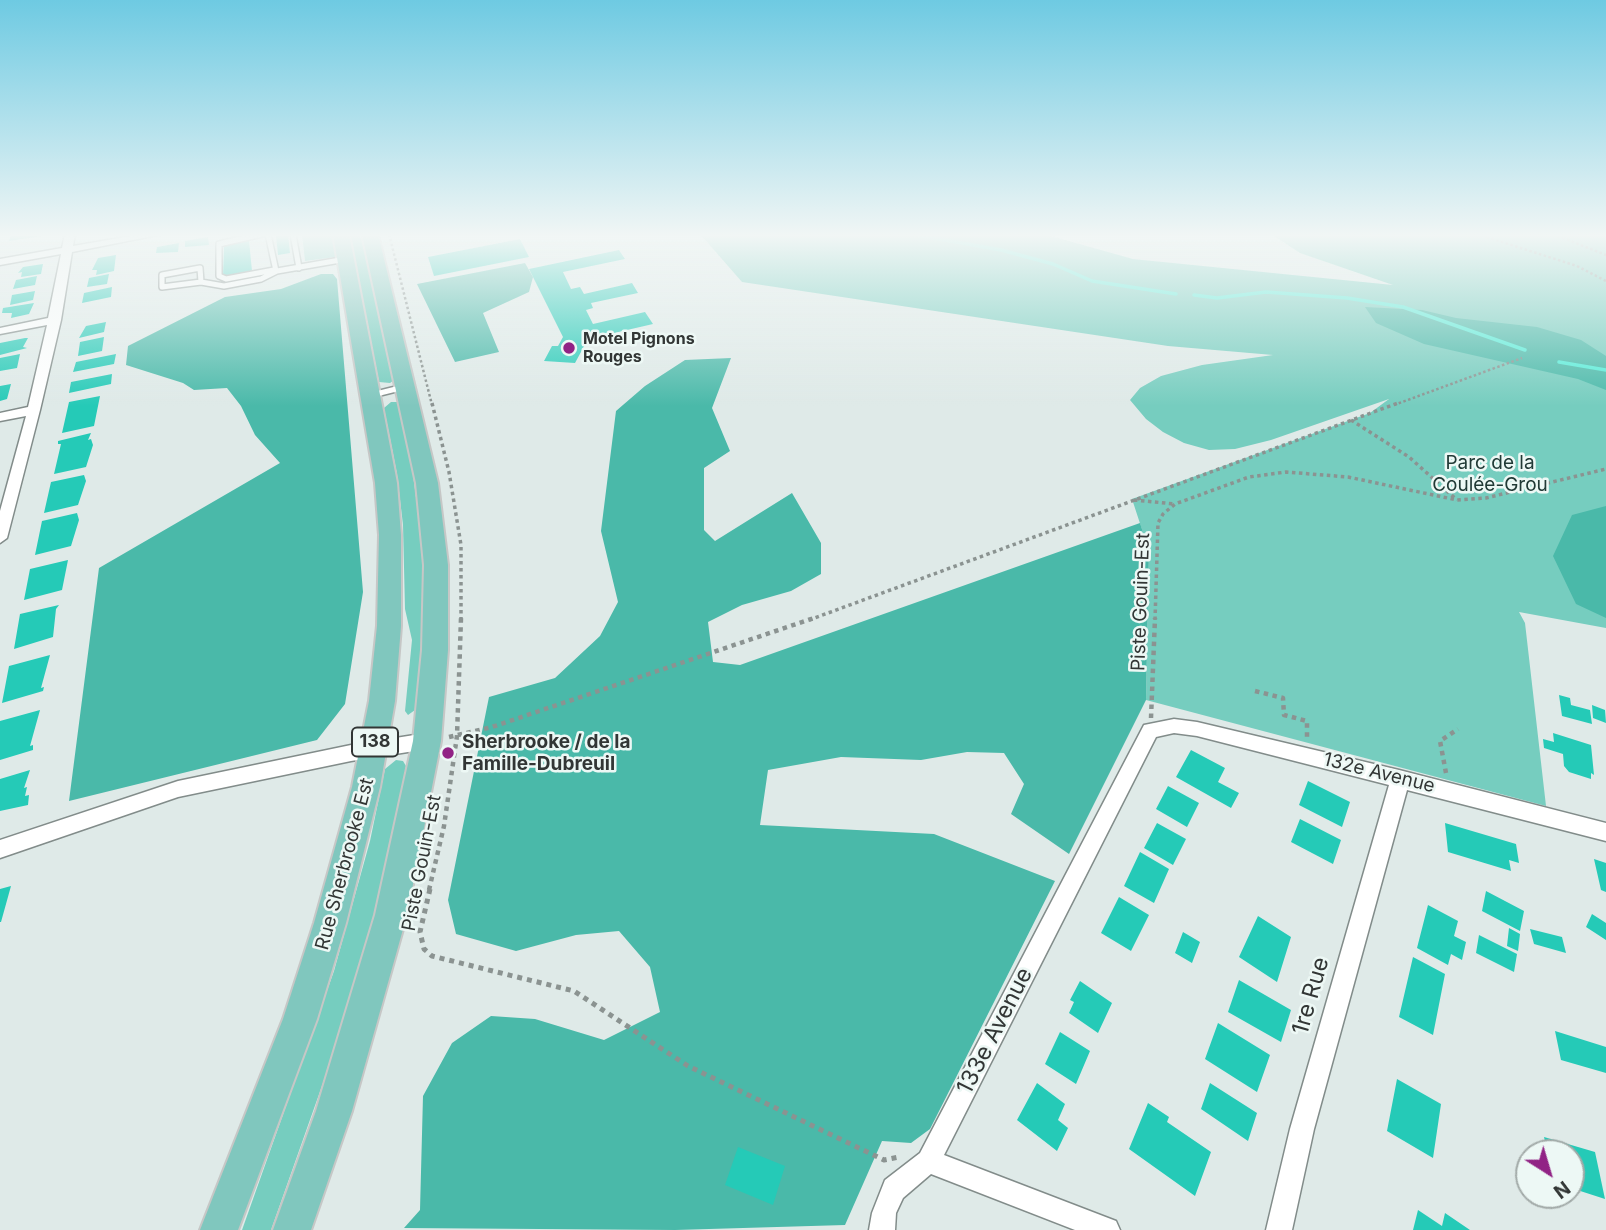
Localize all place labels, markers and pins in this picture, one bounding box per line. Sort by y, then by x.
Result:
place label: Motel Pignons Rouges [583,329,695,367]
marker: Motel Pignons Rouges [561,340,577,356]
place label: Sherbrooke / de la Famille-Dubreuil [462,731,630,775]
marker: Sherbrooke / de la Famille-Dubreuil [440,745,456,761]

